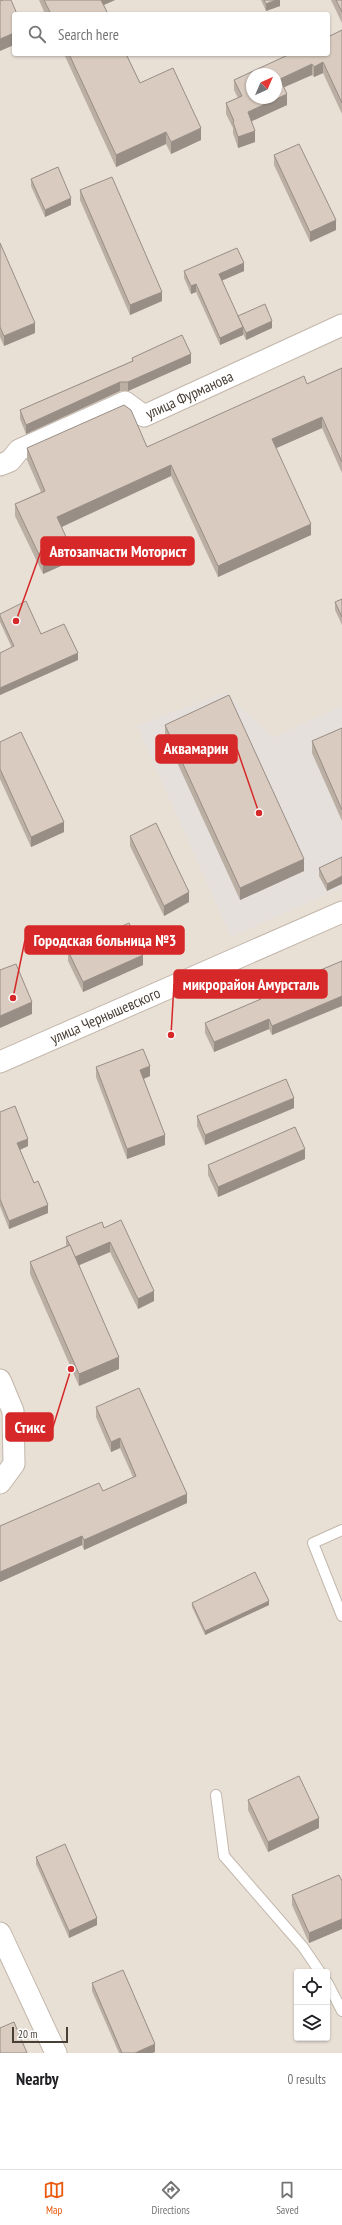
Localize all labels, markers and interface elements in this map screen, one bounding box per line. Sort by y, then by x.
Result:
search box [12,12,330,56]
icon: search [26,23,48,45]
text: Search here [58,25,119,44]
north arrow [246,68,282,104]
street label: улица Фурманова [142,366,236,423]
callout: Автозапчасти Моторист [41,537,194,565]
text: Автозапчасти Моторист [48,541,187,561]
callout: Аквамарин [156,735,237,763]
text: Аквамарин [163,738,228,758]
callout: Городская больница №3 [25,926,184,954]
text: Городская больница №3 [34,930,177,950]
callout: микрорайон Амурсталь [174,970,327,998]
text: микрорайон Амурсталь [183,974,320,994]
street label: улица Чернышевского [47,983,163,1048]
callout: Стикс [6,1413,53,1441]
text: Стикс [14,1417,46,1437]
map controls [294,1969,330,2041]
button: locate [294,1969,330,2005]
button: layers [294,2005,330,2041]
scale bar [12,2025,68,2044]
text: 20 m [18,2027,37,2041]
text: Nearby [16,2068,59,2090]
text: 0 results [287,2071,326,2088]
tab: Map [43,2179,65,2217]
tab: Directions [152,2179,190,2217]
tab: Saved [276,2179,299,2217]

